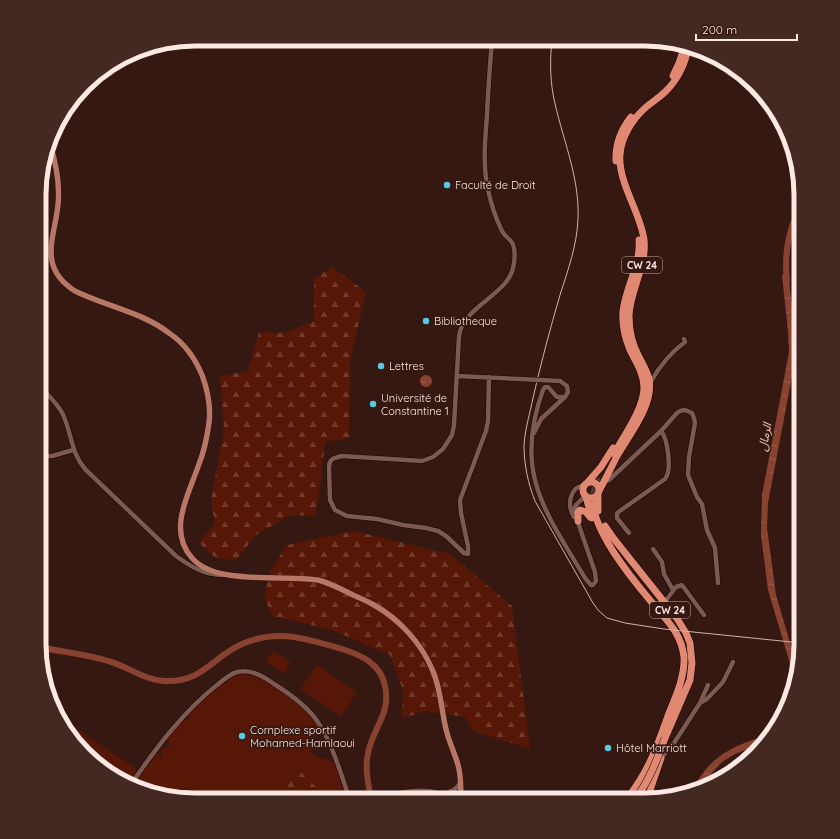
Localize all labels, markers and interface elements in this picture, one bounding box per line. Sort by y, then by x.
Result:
scale bar [696,16,797,42]
text: 200 m [702,22,737,37]
place label: Faculté de Droit [455,178,536,192]
marker: Faculté de Droit [442,180,452,190]
road number: CW 24 [622,257,662,273]
place label: Bibliotheque [434,314,497,328]
marker: Bibliotheque [421,316,431,326]
place label: Lettres [389,359,424,373]
marker: Lettres [376,361,386,371]
place label: Université de Constantine 1 [381,391,449,418]
marker: Université de Constantine 1 [368,399,378,409]
water label: الرمال [754,420,775,452]
road number: CW 24 [650,602,690,618]
place label: Complexe sportif Mohamed-Hamlaoui [250,723,355,750]
marker: Complexe sportif Mohamed-Hamlaoui [237,731,247,741]
place label: Hôtel Marriott [616,741,687,755]
marker: Hôtel Marriott [603,743,613,753]

